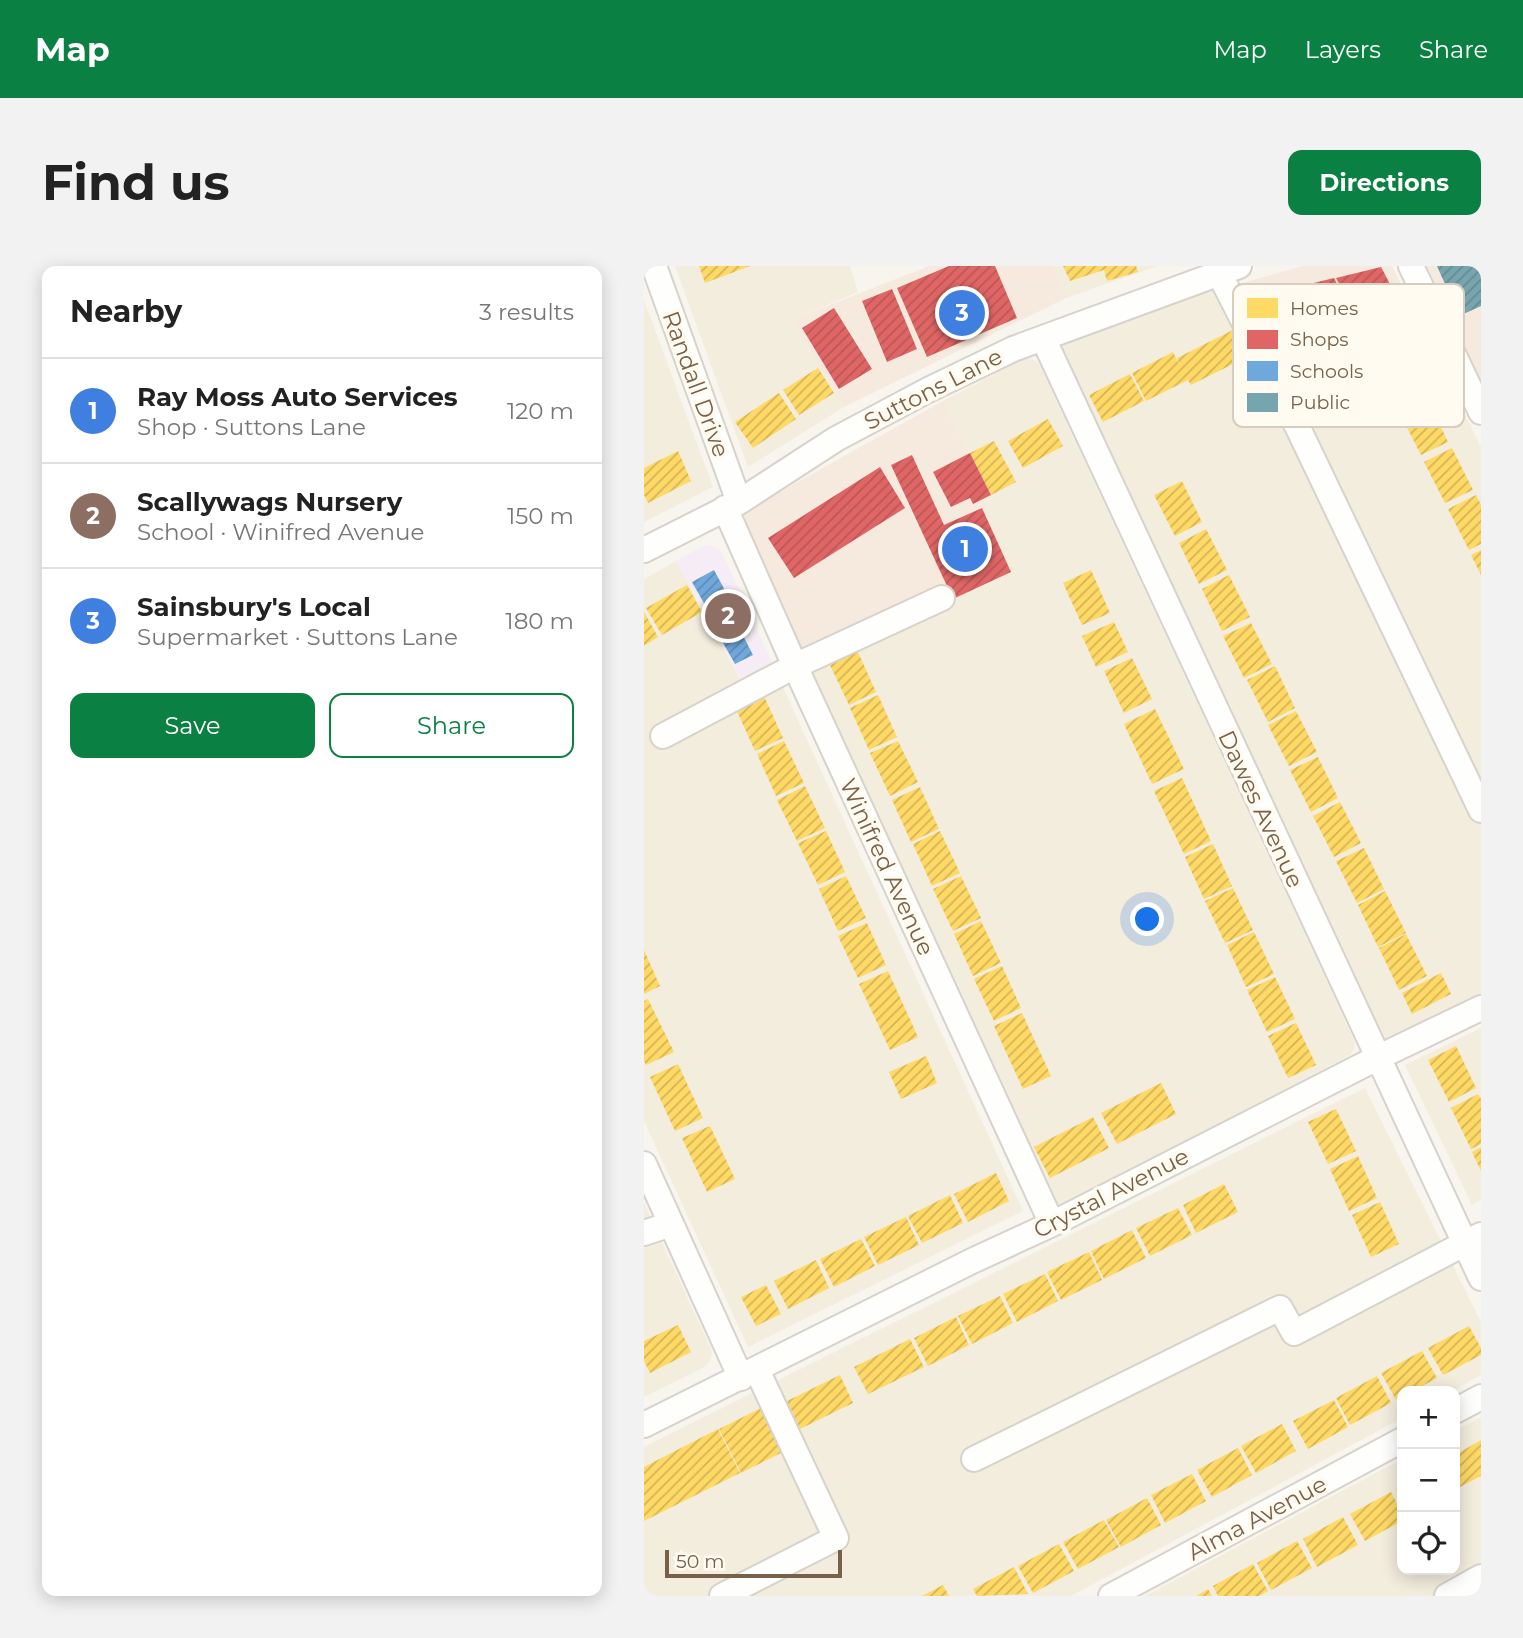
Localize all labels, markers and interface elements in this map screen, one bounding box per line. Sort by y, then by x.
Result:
text: Map [35,29,110,69]
text: Map [1213,35,1267,64]
text: Layers [1305,35,1381,64]
text: Share [1419,35,1488,64]
button: Directions [1288,150,1481,215]
text: Find us [42,153,230,212]
legend [1233,284,1464,427]
pin: 3 [939,287,985,339]
text: Nearby [70,293,182,330]
text: Homes [1290,297,1358,320]
text: 3 results [479,298,574,326]
street label: Randall Drive [657,307,735,461]
text: Shops [1290,328,1349,351]
street label: Suttons Lane [859,342,1007,436]
text: Schools [1290,360,1363,383]
text: Ray Moss Auto Services [137,381,458,413]
text: Public [1290,391,1350,414]
text: 1 [88,397,98,425]
text: 120 m [507,397,574,425]
text: Shop · Suttons Lane [137,413,366,441]
text: Scallywags Nursery [137,486,402,518]
text: 2 [86,502,100,530]
text: 150 m [507,502,574,530]
text: School · Winifred Avenue [137,518,424,546]
pin: 1 [942,523,988,575]
pin: 2 [705,590,751,642]
text: Sainsbury's Local [137,591,371,623]
text: 3 [86,607,100,635]
text: 180 m [505,607,574,635]
text: Supermarket · Suttons Lane [137,623,458,651]
button: Save [70,693,315,758]
button: Share [329,693,574,758]
street label: Dawes Avenue [1212,726,1310,892]
street label: Winifred Avenue [834,774,940,960]
your location [1130,902,1164,936]
street label: Crystal Avenue [1029,1142,1193,1244]
map controls [1397,1386,1460,1575]
button: + [1397,1386,1460,1449]
button: − [1397,1449,1460,1512]
street label: Alma Avenue [1183,1470,1331,1566]
button: locate [1397,1512,1460,1575]
scale bar [665,1547,842,1579]
text: 50 m [676,1550,724,1573]

